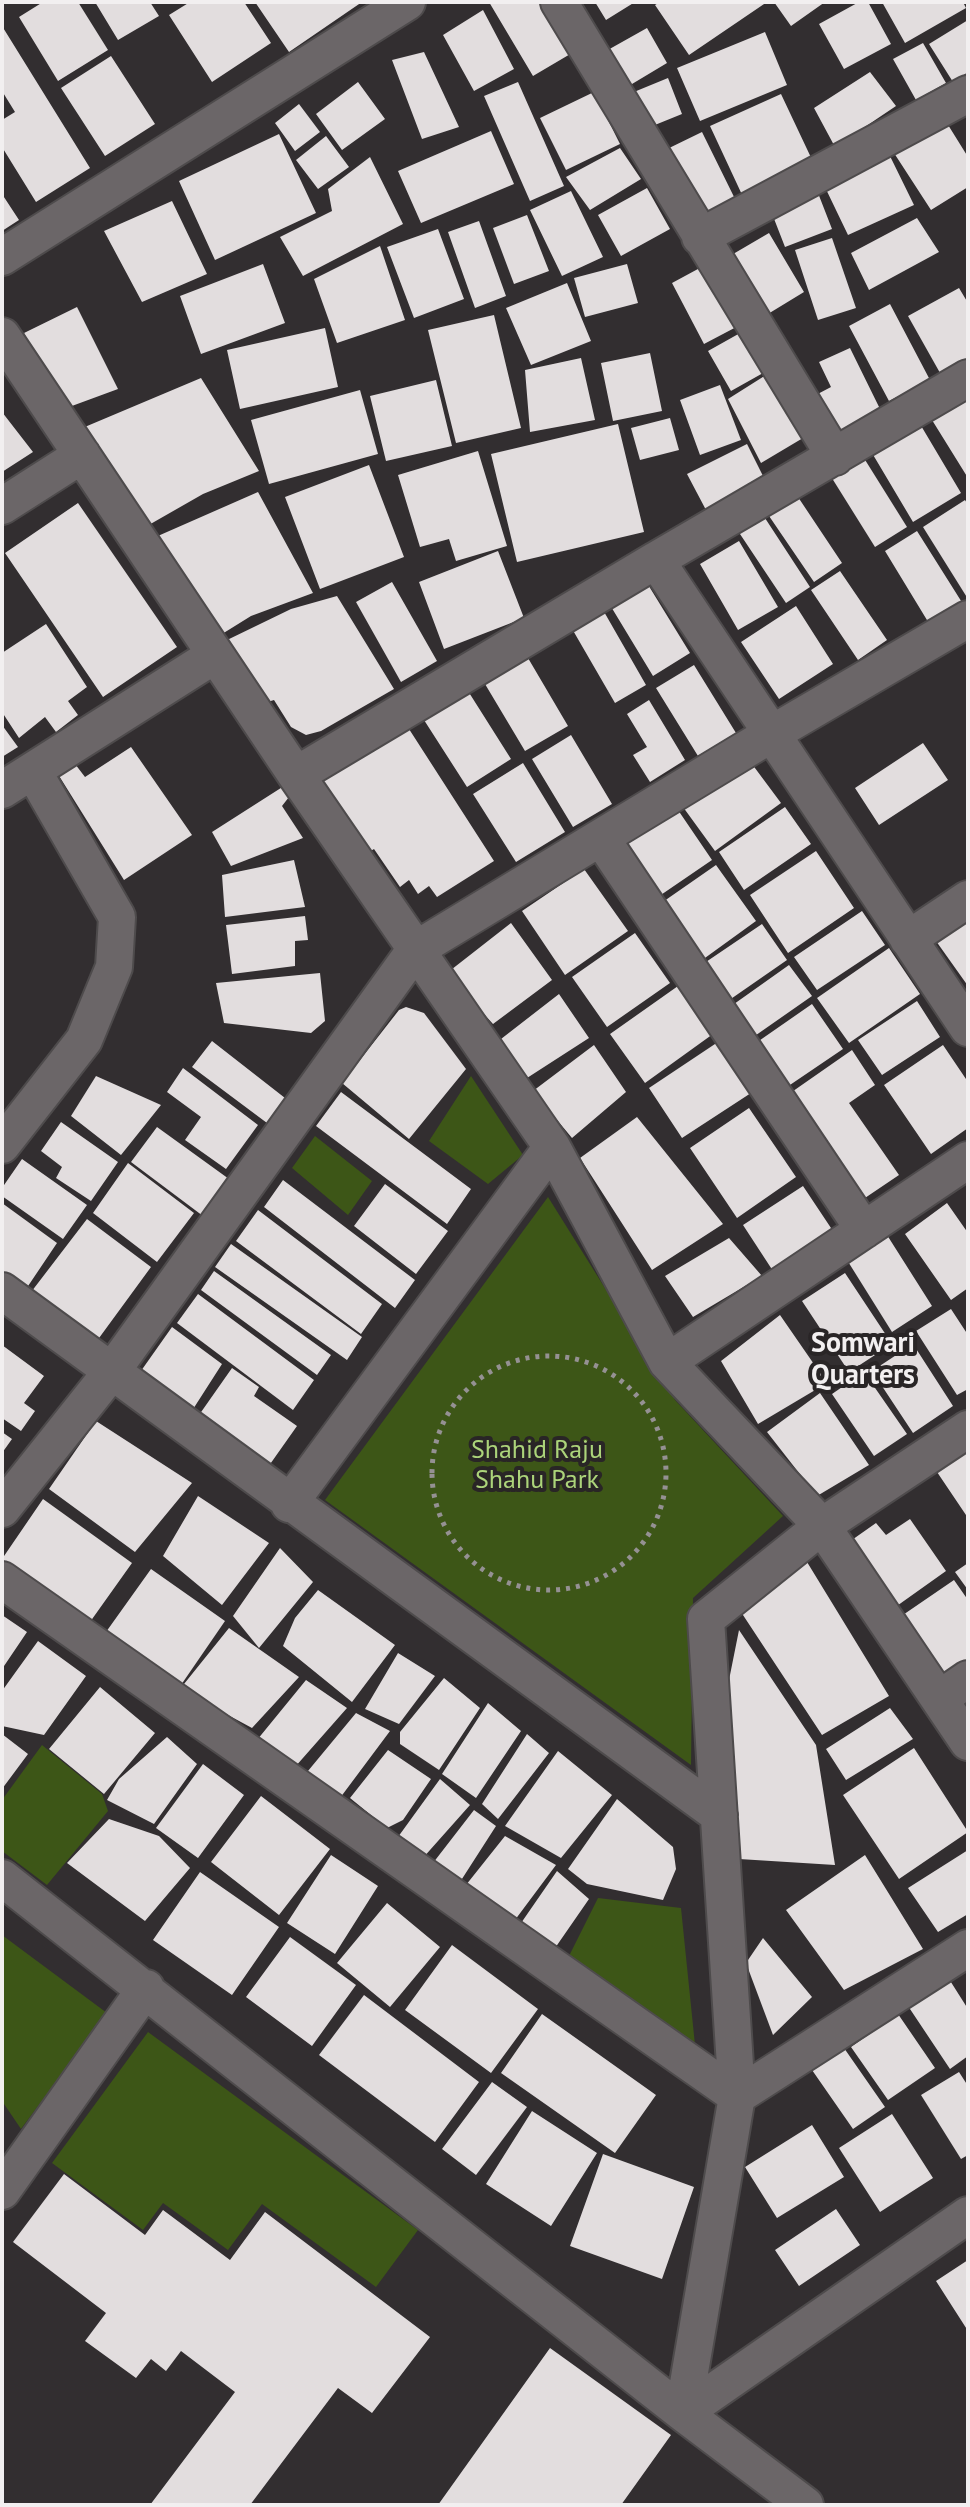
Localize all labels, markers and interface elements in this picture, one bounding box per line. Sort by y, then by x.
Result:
district label: Somwari Quarters [811,1327,915,1393]
park label: Shahid Raju Shahu Park [471,1435,603,1496]

